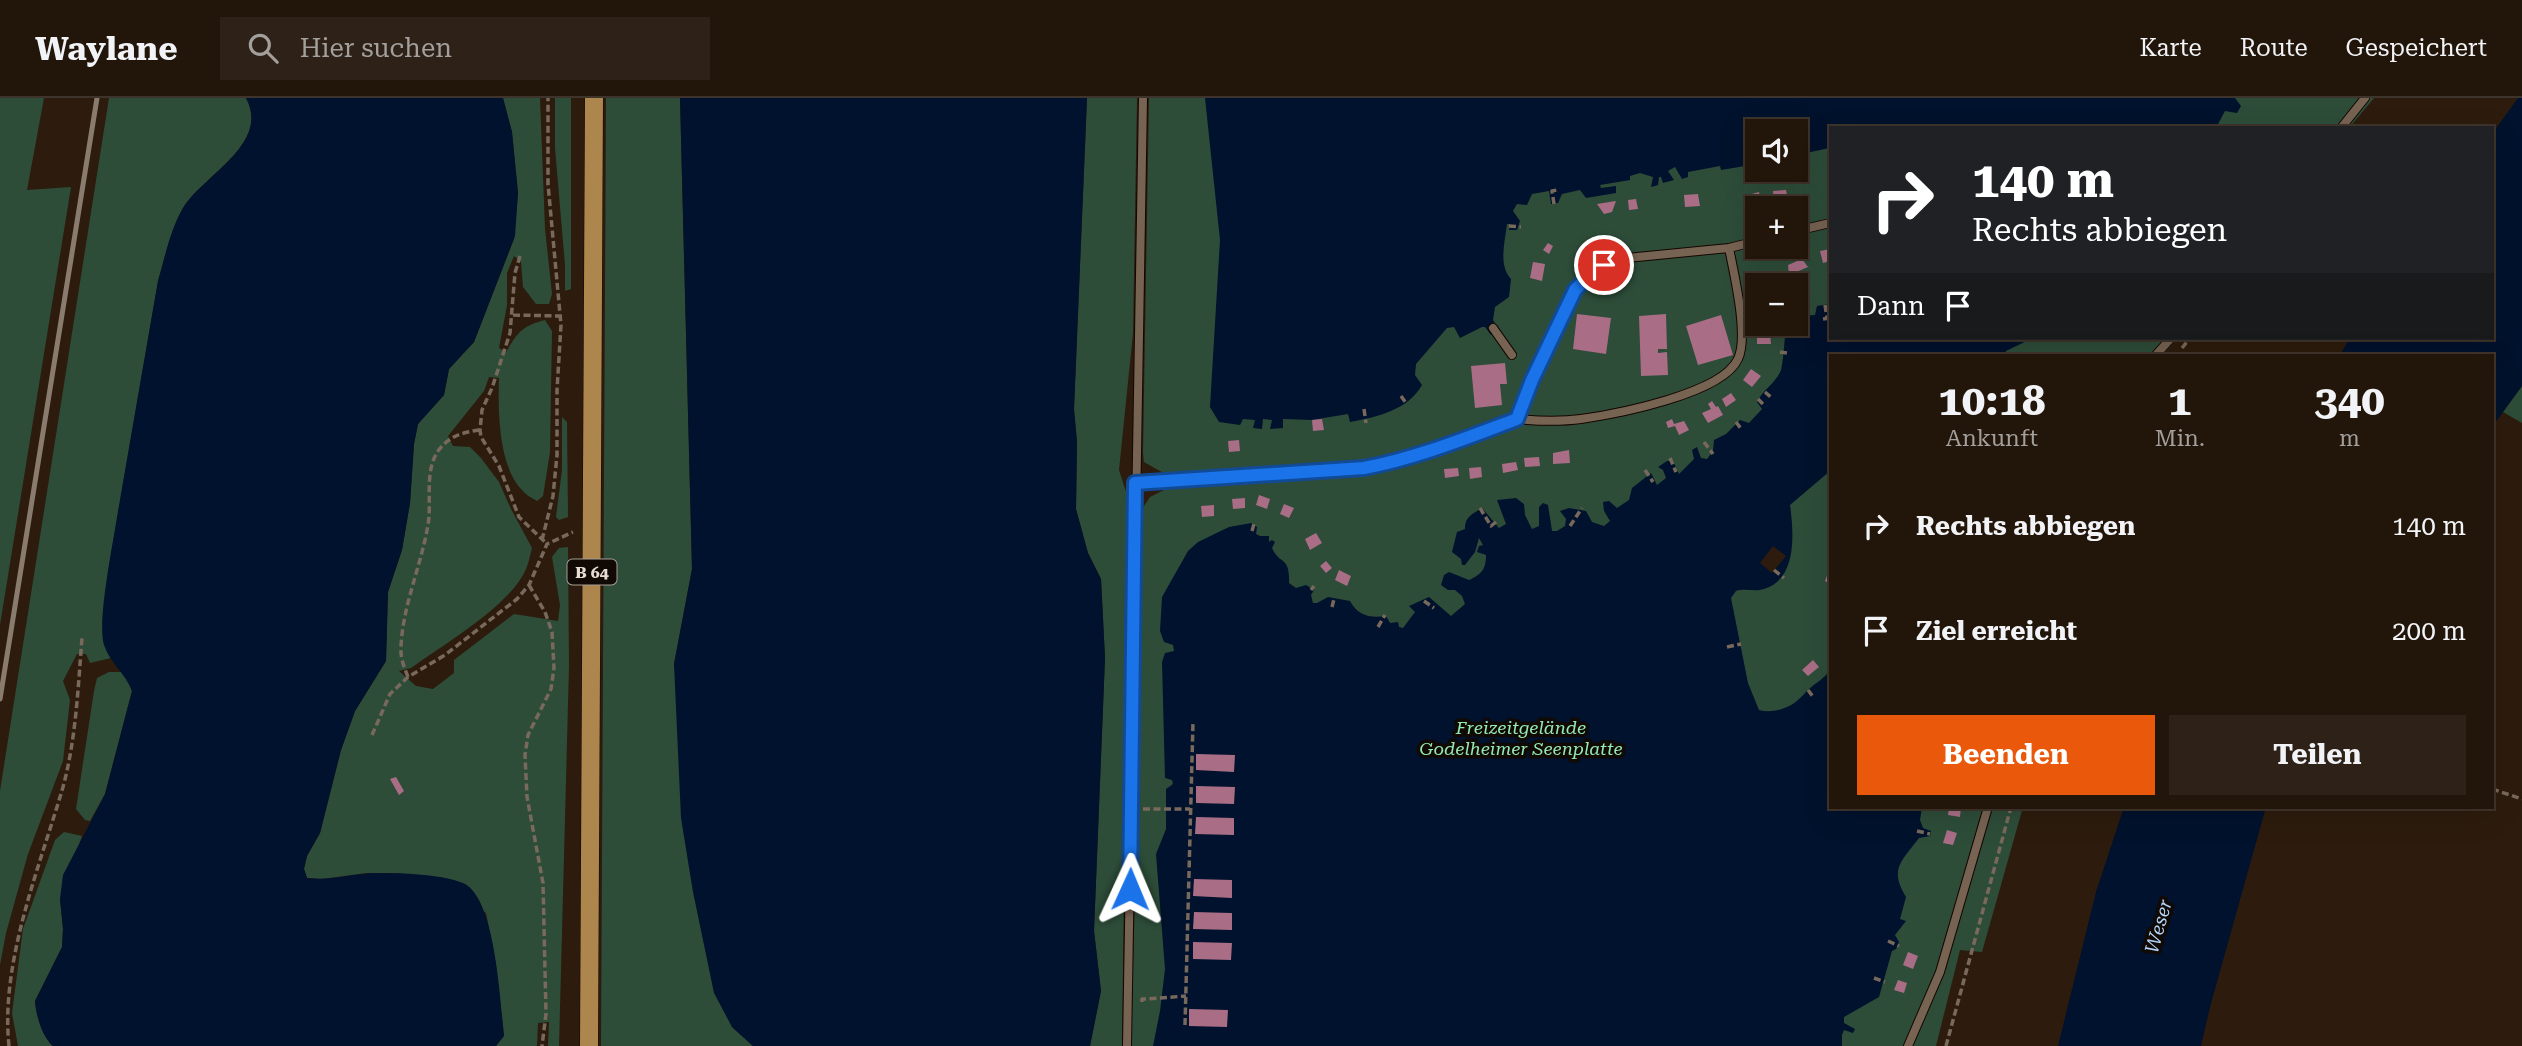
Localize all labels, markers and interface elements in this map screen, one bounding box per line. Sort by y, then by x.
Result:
search box [220,17,710,80]
text: Waylane [35,29,178,68]
icon: search [244,29,282,67]
text: Hier suchen [300,33,452,63]
text: Karte [2139,34,2202,62]
text: Route [2240,34,2308,62]
text: Gespeichert [2346,34,2487,62]
map controls [1745,119,1808,336]
button: sound [1745,119,1808,182]
text: 140 m [1972,152,2114,209]
icon: right [1857,154,1948,245]
button: + [1745,196,1808,259]
text: Rechts abbiegen [1972,211,2227,249]
pin [1574,235,1634,295]
icon: arrive [1585,246,1623,284]
button: − [1745,273,1808,336]
icon: arrive [1939,287,1977,325]
text: Dann [1857,291,1925,321]
text: 10:18 [1938,376,2046,425]
text: 1 [2168,376,2192,425]
text: 340 [2314,376,2385,425]
text: Ankunft [1946,425,2038,452]
text: Min. [2155,425,2205,452]
text: m [2339,425,2360,452]
icon: right [1857,507,1895,545]
text: Rechts abbiegen [1916,511,2135,541]
text: 140 m [2392,511,2466,541]
road number: B 64 [568,559,616,584]
icon: arrive [1857,612,1895,650]
text: Ziel erreicht [1916,616,2077,646]
text: 200 m [2392,616,2466,646]
button: Beenden [1857,715,2155,795]
button: Teilen [2169,715,2466,795]
park label: Freizeitgelände Godelheimer Seenplatte [1419,717,1623,759]
position arrow [1093,852,1167,926]
water label: Weser [2140,896,2177,956]

